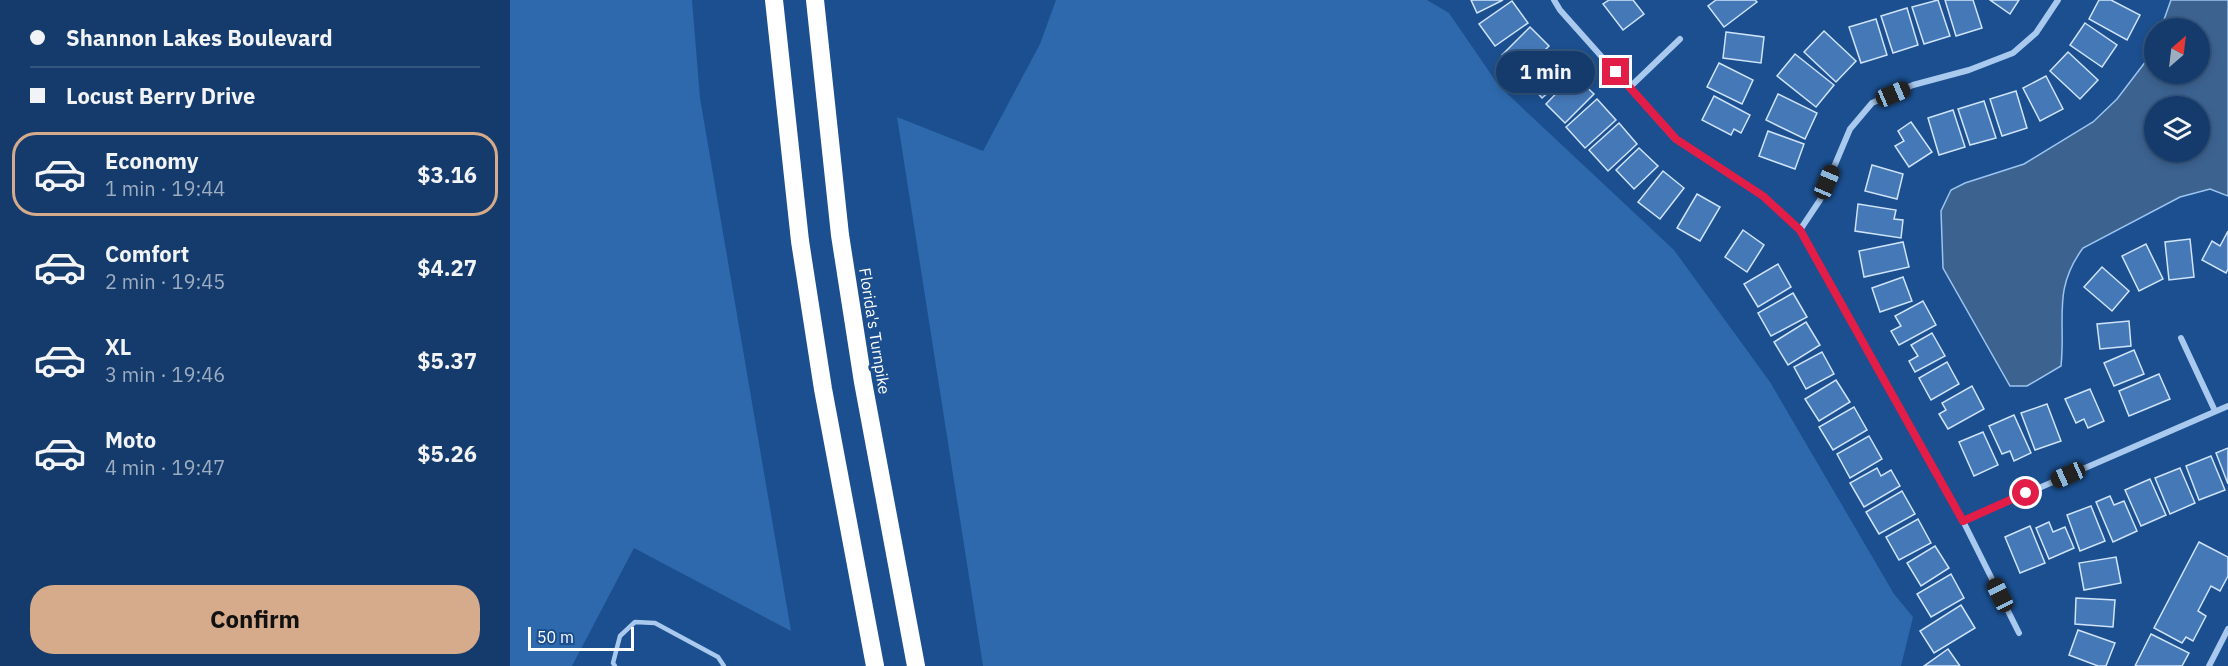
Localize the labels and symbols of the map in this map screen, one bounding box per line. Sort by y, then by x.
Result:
north arrow [2144,18,2210,84]
callout: 1 min [1496,51,1595,93]
route end [1602,58,1629,85]
car [1873,79,1913,109]
car [1812,162,1842,202]
street label: Florida's Turnpike [855,266,895,396]
car [2048,459,2088,491]
route start [2012,479,2039,506]
car [1984,575,2016,615]
scale bar [528,624,634,652]

